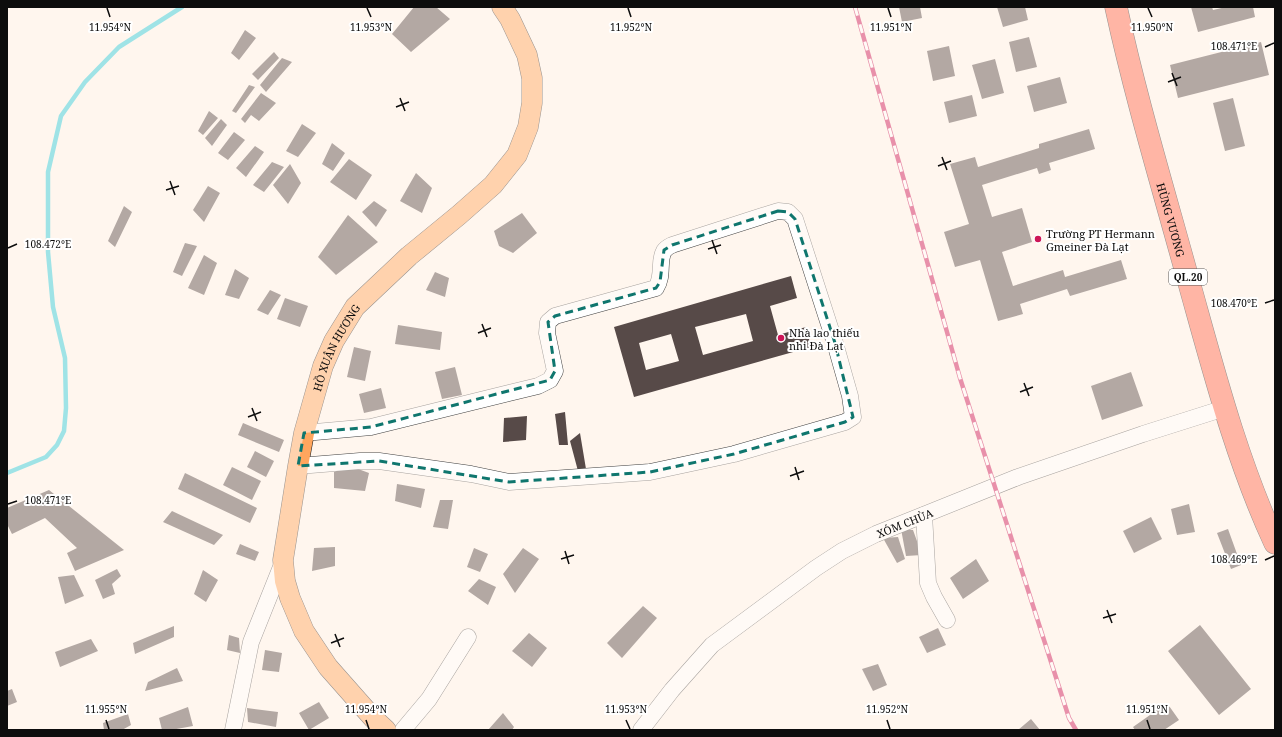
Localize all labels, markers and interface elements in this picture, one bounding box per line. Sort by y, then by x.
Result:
text: 11.954°N [89,20,131,34]
text: 11.953°N [350,20,392,34]
text: 11.952°N [610,20,652,34]
text: 11.951°N [870,20,912,34]
text: 11.950°N [1131,20,1173,34]
text: 108.471°E [1211,39,1257,53]
street label: HÙNG VƯƠNG [1154,181,1189,259]
place label: Trường PT Hermann Gmeiner Đà Lạt [1046,226,1155,254]
marker: Trường PT Hermann Gmeiner Đà Lạt [1033,234,1043,244]
text: 108.472°E [25,237,71,251]
road number: QL.20 [1169,269,1207,285]
text: 108.470°E [1211,296,1257,310]
street label: HỒ XUÂN HƯƠNG [309,301,363,393]
place label: Nhà lao thiếu nhi Đà Lạt [789,325,860,353]
marker: Nhà lao thiếu nhi Đà Lạt [776,333,786,343]
text: 108.471°E [25,493,71,507]
street label: XÓM CHÙA [874,504,935,541]
text: 108.469°E [1211,552,1257,566]
text: 11.955°N [85,702,127,716]
text: 11.954°N [345,702,387,716]
text: 11.953°N [605,702,647,716]
text: 11.952°N [866,702,908,716]
text: 11.951°N [1126,702,1168,716]

